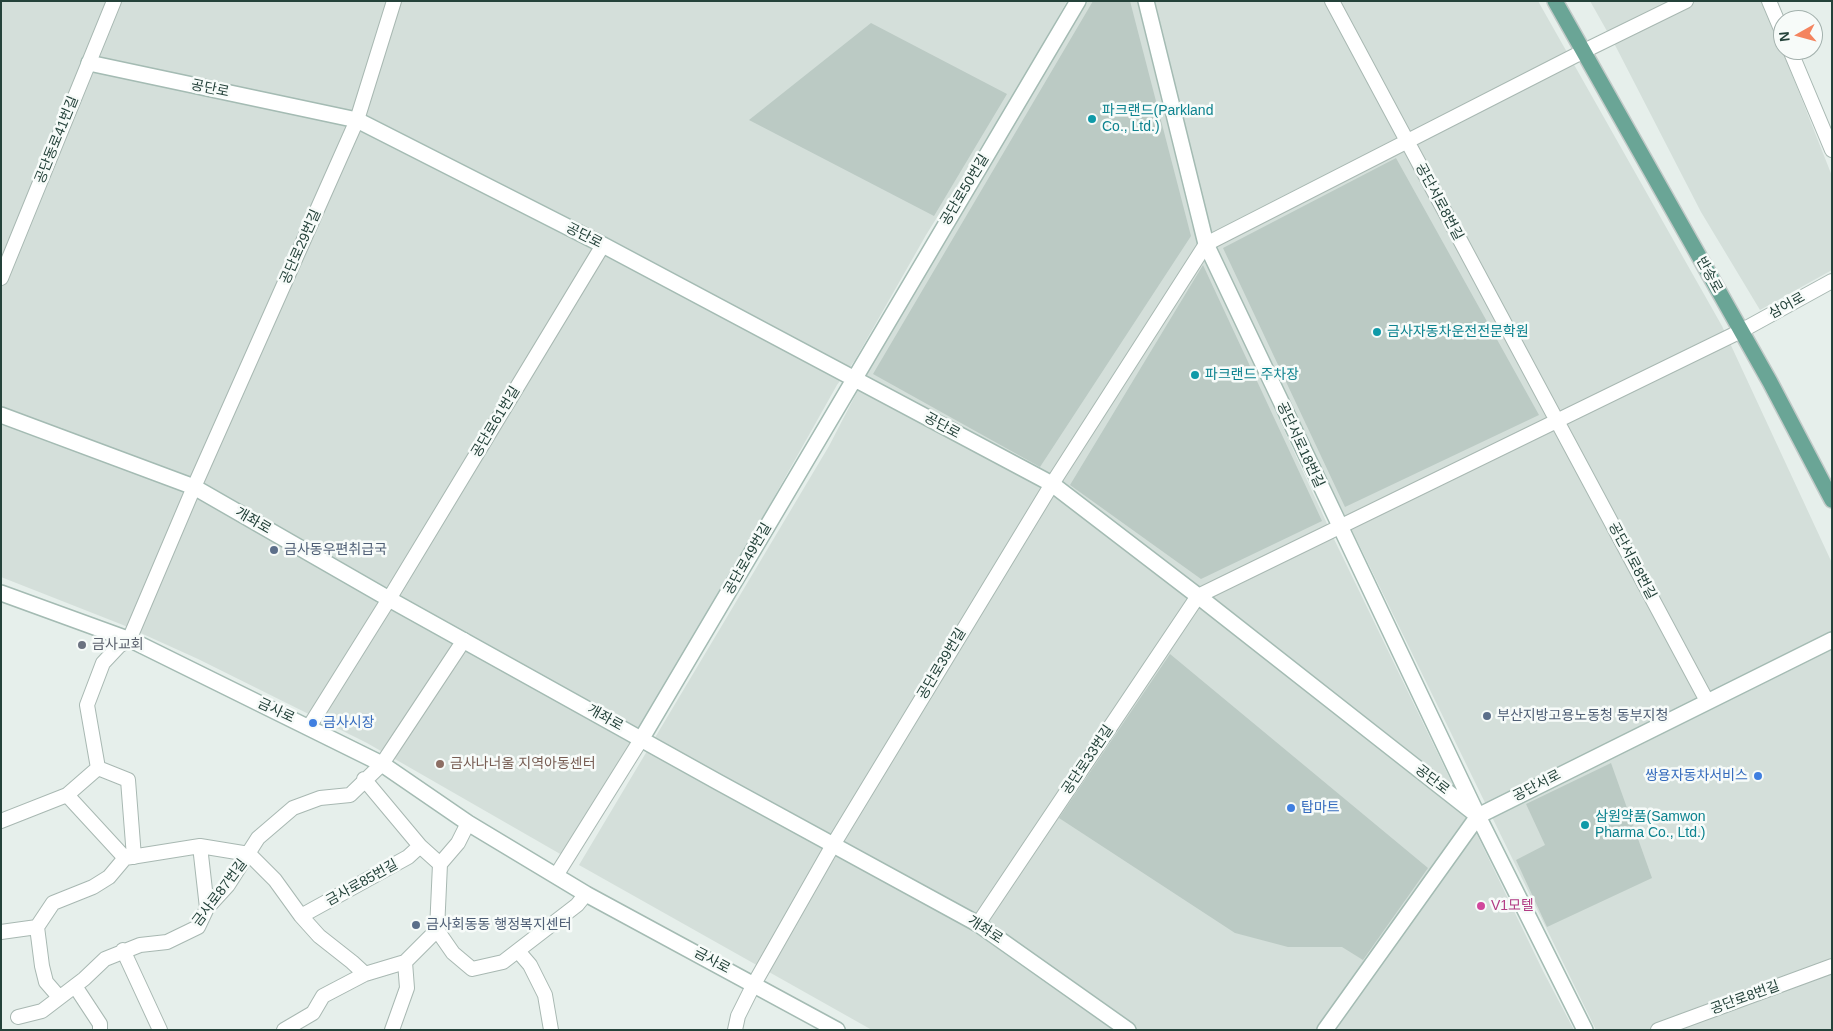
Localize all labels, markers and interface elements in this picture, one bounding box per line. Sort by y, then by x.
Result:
north arrow [1773,10,1823,60]
text: N [1776,31,1793,43]
street label: 공단로 [189,77,231,101]
street label: 공단동로41번길 [32,94,82,186]
place label: 파크랜드(Parkland Co., Ltd.) [1102,103,1213,136]
marker: 파크랜드(Parkland Co., Ltd.) [1086,113,1098,125]
street label: 공단로50번길 [937,151,993,229]
street label: 공단서로8번길 [1412,161,1466,243]
street label: 공단로29번길 [277,207,325,287]
street label: 공단로 [563,220,605,252]
street label: 반송로 [1692,254,1726,296]
street label: 삼어로 [1766,289,1808,323]
place label: 금사자동차운전전문학원 [1387,324,1529,340]
marker: 금사자동차운전전문학원 [1371,326,1383,338]
place label: 파크랜드 주차장 [1205,367,1299,383]
marker: 파크랜드 주차장 [1189,369,1201,381]
street label: 공단로61번길 [468,383,524,461]
street label: 공단서로18번길 [1273,399,1327,491]
street label: 공단로 [921,410,963,442]
street label: 개좌로 [232,504,274,538]
street label: 공단로49번길 [721,520,775,598]
street label: 공단서로8번길 [1605,520,1659,602]
place label: 금사동우편취급국 [284,542,387,558]
marker: 금사동우편취급국 [268,544,280,556]
street label: 공단로39번길 [914,625,970,703]
place label: 금사교회 [92,637,144,653]
marker: 금사교회 [76,639,88,651]
street label: 금사로 [255,695,297,727]
street label: 개좌로 [584,701,626,735]
place label: 부산지방고용노동청 동부지청 [1497,708,1668,724]
marker: 부산지방고용노동청 동부지청 [1481,710,1493,722]
place label: 금사시장 [323,715,375,731]
marker: 금사시장 [307,717,319,729]
street label: 공단로33번길 [1059,722,1117,798]
place label: 금사나너울 지역아동센터 [450,756,596,772]
marker: 금사나너울 지역아동센터 [434,758,446,770]
street label: 공단로 [1412,761,1452,799]
street label: 공단서로 [1510,767,1564,805]
place label: 쌍용자동차서비스 [1645,768,1748,784]
marker: 쌍용자동차서비스 [1752,770,1764,782]
place label: 탑마트 [1301,800,1340,816]
marker: 탑마트 [1285,802,1297,814]
place label: 삼원약품(Samwon Pharma Co., Ltd.) [1595,809,1706,842]
marker: 삼원약품(Samwon Pharma Co., Ltd.) [1579,819,1591,831]
street label: 금사로87번길 [189,856,251,930]
street label: 금사로85번길 [323,856,401,910]
place label: V1모텔 [1491,898,1534,914]
marker: V1모텔 [1475,900,1487,912]
street label: 개좌로 [964,912,1006,948]
place label: 금사회동동 행정복지센터 [426,917,572,933]
marker: 금사회동동 행정복지센터 [410,919,422,931]
street label: 금사로 [691,945,733,977]
street label: 공단로8번길 [1708,978,1782,1018]

